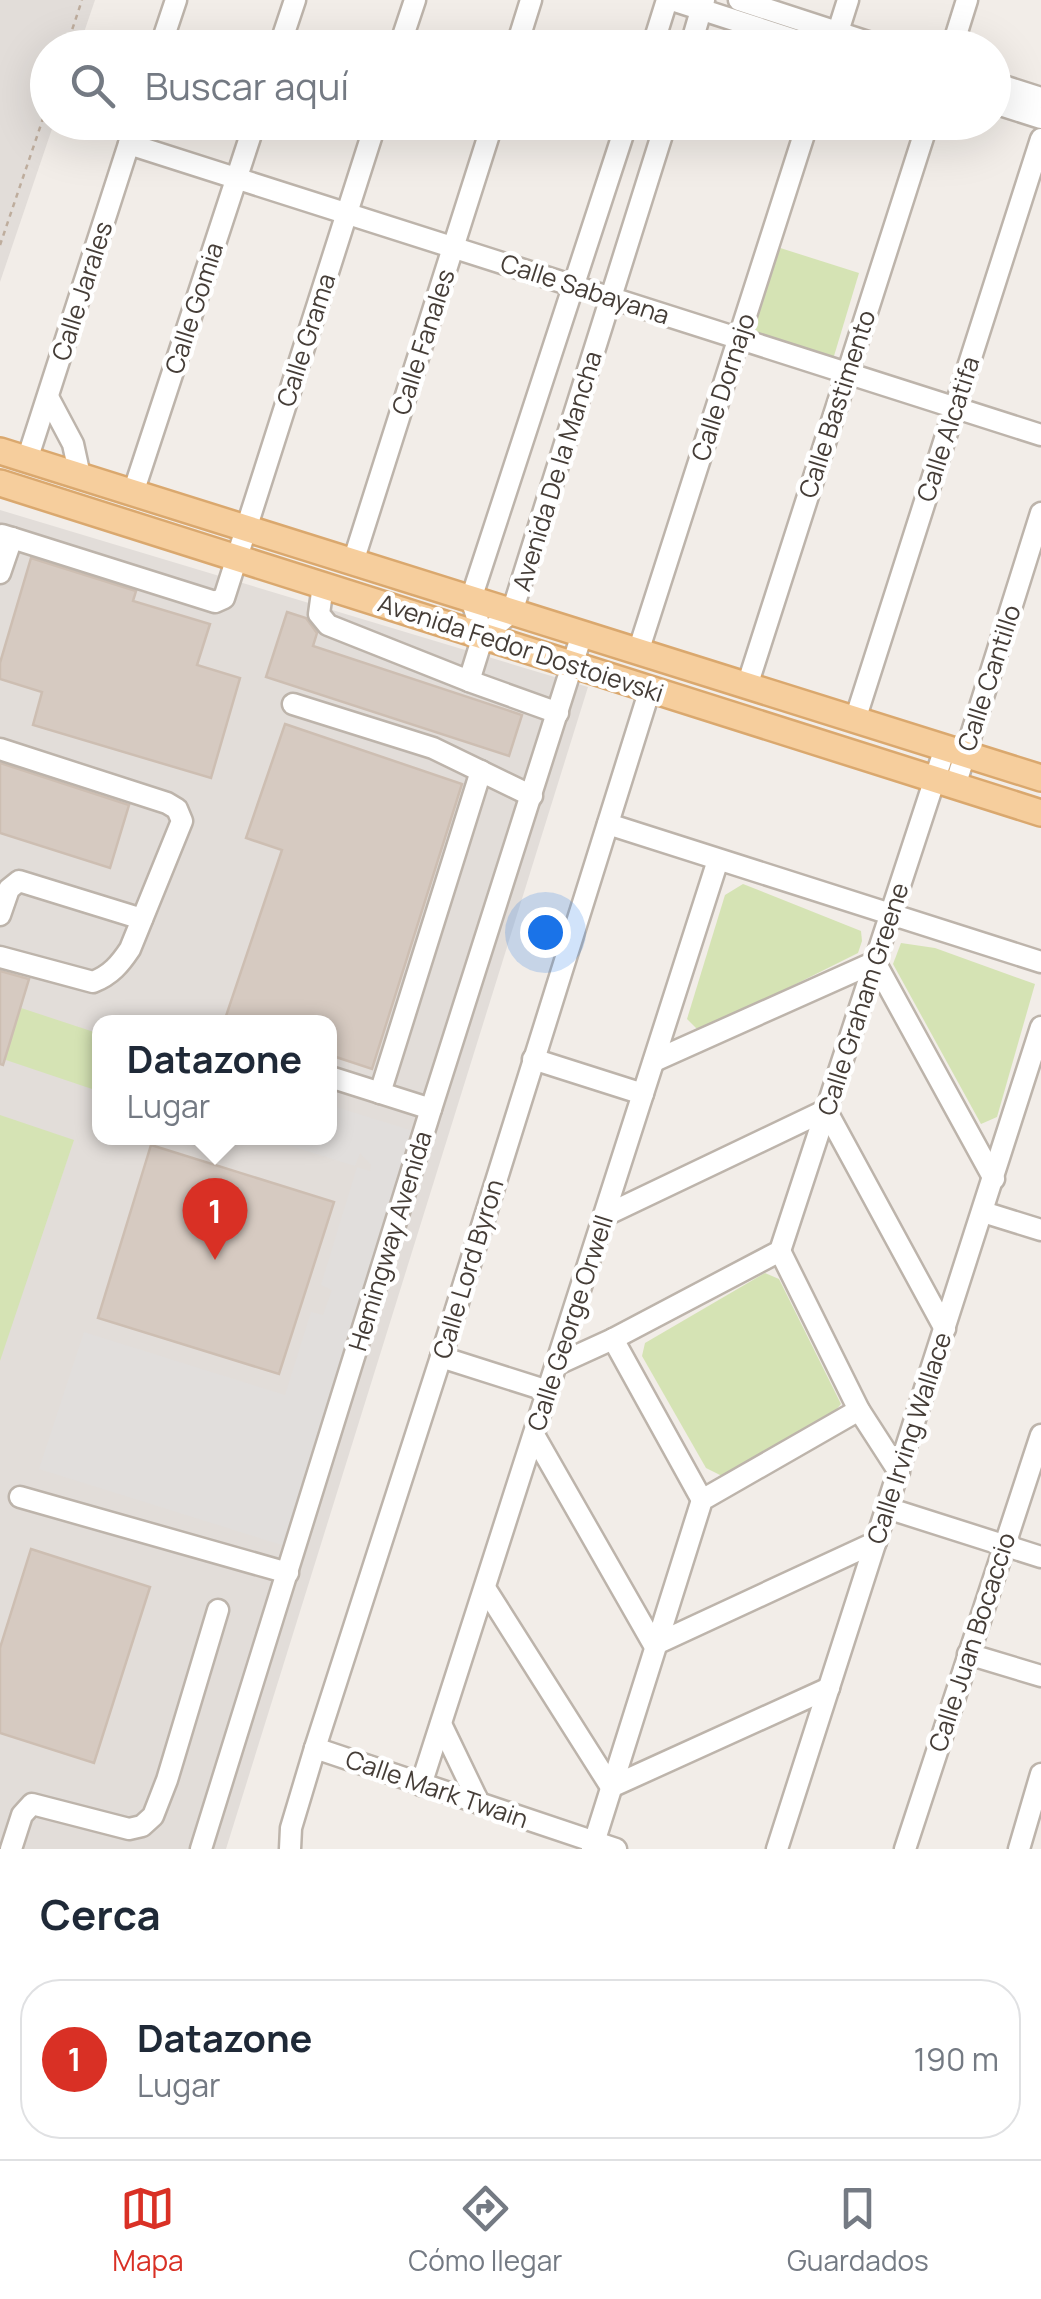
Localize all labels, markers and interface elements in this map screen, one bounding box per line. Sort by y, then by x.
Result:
search box [30,30,1011,140]
icon: search [65,58,120,113]
text: Buscar aquí [145,59,349,111]
street label: Calle Jarales [43,217,120,365]
street label: Calle Gomia [156,238,231,378]
street label: Calle Sabayana [496,245,674,332]
street label: Calle Fanales [382,264,463,419]
street label: Calle Grama [268,269,344,411]
street label: Calle Bastimento [790,305,883,502]
street label: Calle Dornajo [682,308,763,465]
street label: Avenida De la Mancha [503,347,610,595]
street label: Calle Alcatifa [908,352,987,506]
street label: Avenida Fedor Dostoievski [374,585,669,710]
street label: Calle Cantillo [948,600,1029,756]
street label: Calle Graham Greene [808,878,917,1120]
your location [520,907,571,958]
popup [92,1015,337,1145]
text: Datazone [127,1032,302,1084]
text: Lugar [127,1084,210,1128]
street label: Hemingway Avenida [339,1126,440,1355]
street label: Calle Lord Byron [424,1175,511,1363]
pin: 1 [182,1178,248,1260]
street label: Calle George Orwell [518,1210,621,1435]
street label: Calle Irving Wallace [858,1327,959,1548]
street label: Calle Juan Bocaccio [920,1528,1023,1756]
street label: Calle Mark Twain [341,1741,533,1836]
text: Cerca [40,1885,161,1943]
text: Datazone [137,2011,312,2063]
text: 1 [67,2037,82,2081]
text: 190 m [914,2037,999,2081]
text: Lugar [137,2063,221,2107]
tab: Mapa [112,2181,184,2279]
tab: Cómo llegar [408,2181,562,2279]
tab: Guardados [787,2181,929,2279]

